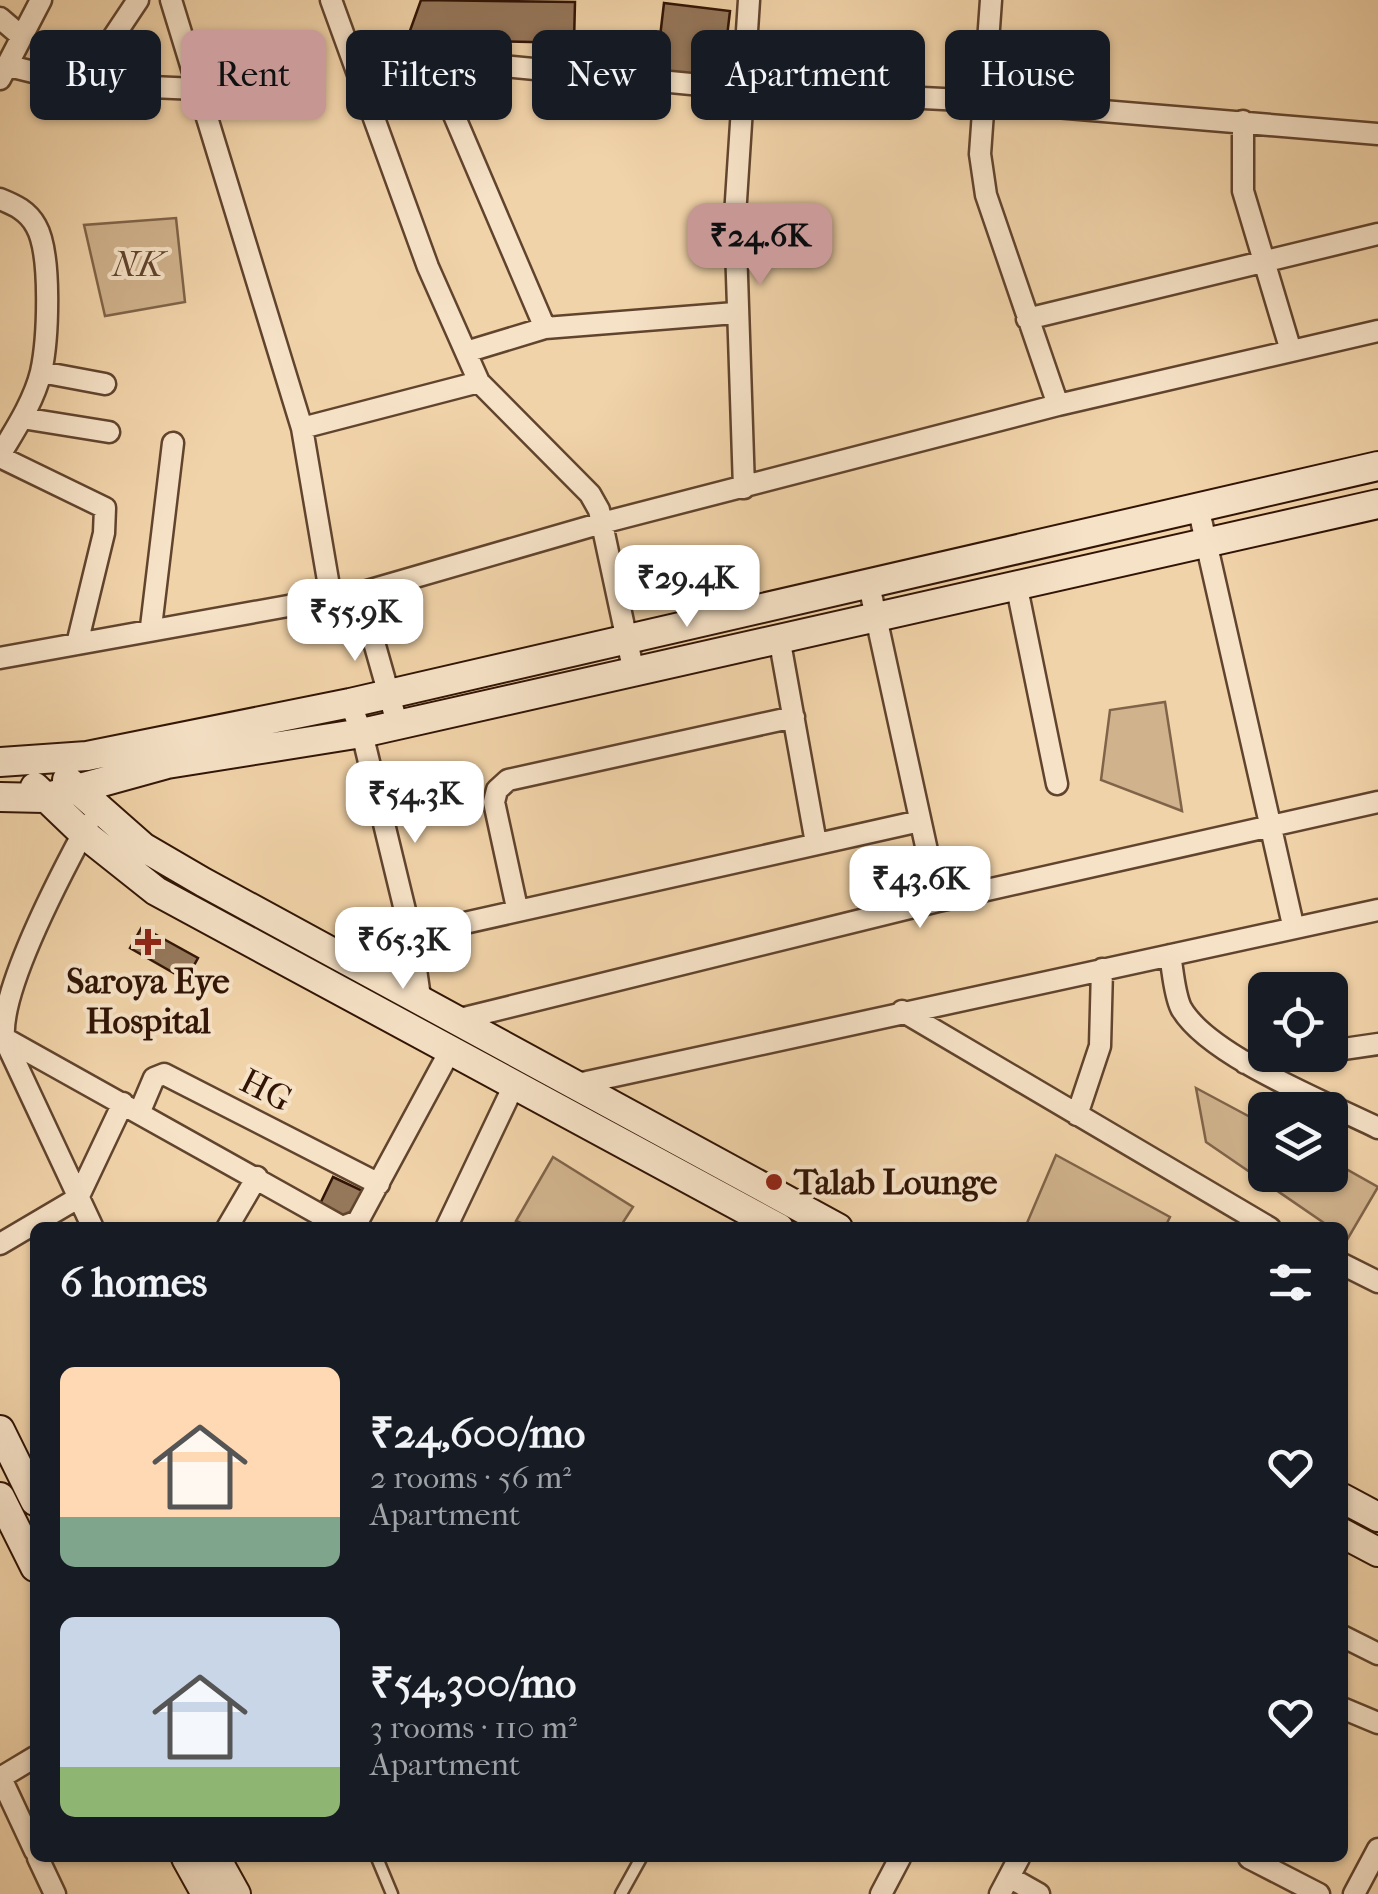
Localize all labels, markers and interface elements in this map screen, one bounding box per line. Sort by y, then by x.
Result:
chip: Buy [30,30,161,120]
chip: Rent [181,30,326,120]
chip: Filters [346,30,512,120]
chip: New [532,30,671,120]
chip: Apartment [691,30,925,120]
chip: House [945,30,1110,120]
pin: ₹24.6K [679,203,841,288]
text: ₹24.6K [709,217,811,254]
park label: NK [110,244,169,285]
pin: ₹29.4K [606,545,768,630]
text: ₹29.4K [637,559,737,596]
pin: ₹55.9K [274,579,436,664]
text: ₹55.9K [309,593,401,630]
pin: ₹54.3K [334,761,496,846]
text: ₹54.3K [368,775,462,812]
pin: ₹43.6K [839,846,1001,931]
text: ₹43.6K [871,860,969,897]
pin: ₹65.3K [322,907,484,992]
text: ₹65.3K [357,921,449,958]
marker: Saroya Eye Hospital [135,929,161,955]
place label: Saroya Eye Hospital [66,961,230,1042]
map controls [1248,972,1348,1192]
button: locate [1248,972,1348,1072]
street label: HG [233,1060,299,1120]
button: layers [1248,1092,1348,1192]
place label: Talab Lounge [793,1162,998,1203]
marker: Talab Lounge [763,1171,785,1193]
icon: filters [1263,1255,1318,1310]
text: 6 homes [60,1258,207,1307]
icon: home [140,1407,260,1527]
text: ₹24,600/mo [370,1409,585,1458]
icon: heart [1263,1440,1318,1495]
text: 2 rooms · 56 m² [370,1459,571,1496]
text: Apartment [370,1496,520,1533]
icon: home [140,1657,260,1777]
text: ₹54,300/mo [370,1659,576,1708]
icon: heart [1263,1690,1318,1745]
text: 3 rooms · 110 m² [370,1709,577,1746]
text: Apartment [370,1746,520,1783]

